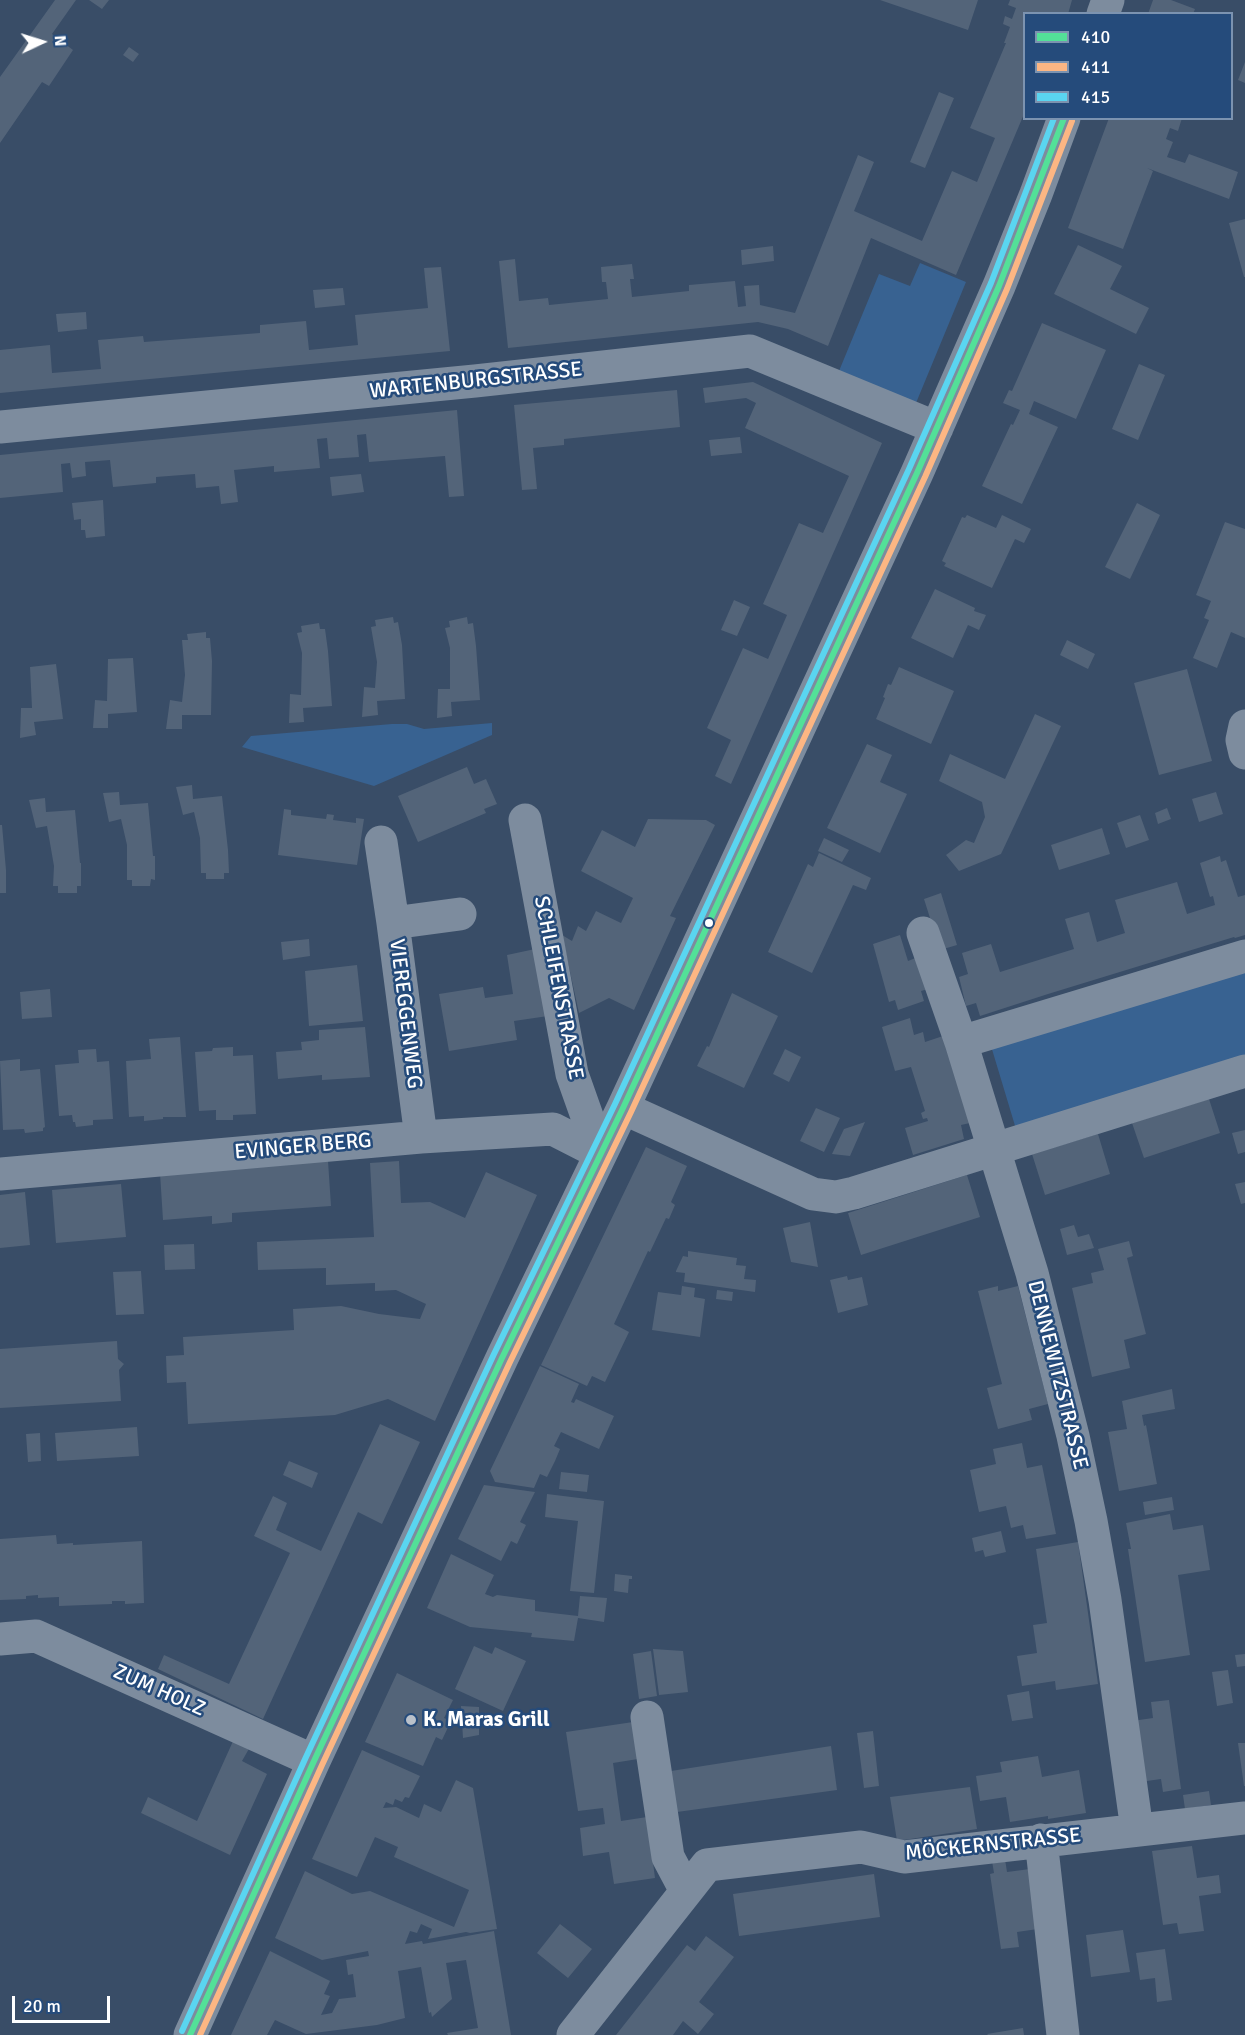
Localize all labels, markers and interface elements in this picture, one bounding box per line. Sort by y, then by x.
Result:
north arrow [12,12,72,72]
legend [1023,12,1233,120]
text: 410 [1081,26,1110,48]
text: N [50,34,70,47]
text: 411 [1081,56,1110,78]
text: 415 [1081,86,1110,108]
street label: WARTENBURGSTRASSE [368,357,584,405]
street label: SCHLEIFENSTRASSE [528,894,588,1082]
unlabelled marker [703,917,715,929]
street label: VIEREGGENWEG [383,938,427,1090]
street label: EVINGER BERG [233,1128,373,1166]
street label: DENNEWITZSTRASSE [1021,1278,1093,1472]
street label: ZUM HOLZ [109,1660,209,1722]
place label: K. Maras Grill [423,1707,549,1733]
marker: K. Maras Grill [404,1713,418,1727]
street label: MÖCKERNSTRASSE [904,1823,1082,1867]
scale bar [15,1984,112,2022]
text: 20 m [23,1995,61,2017]

